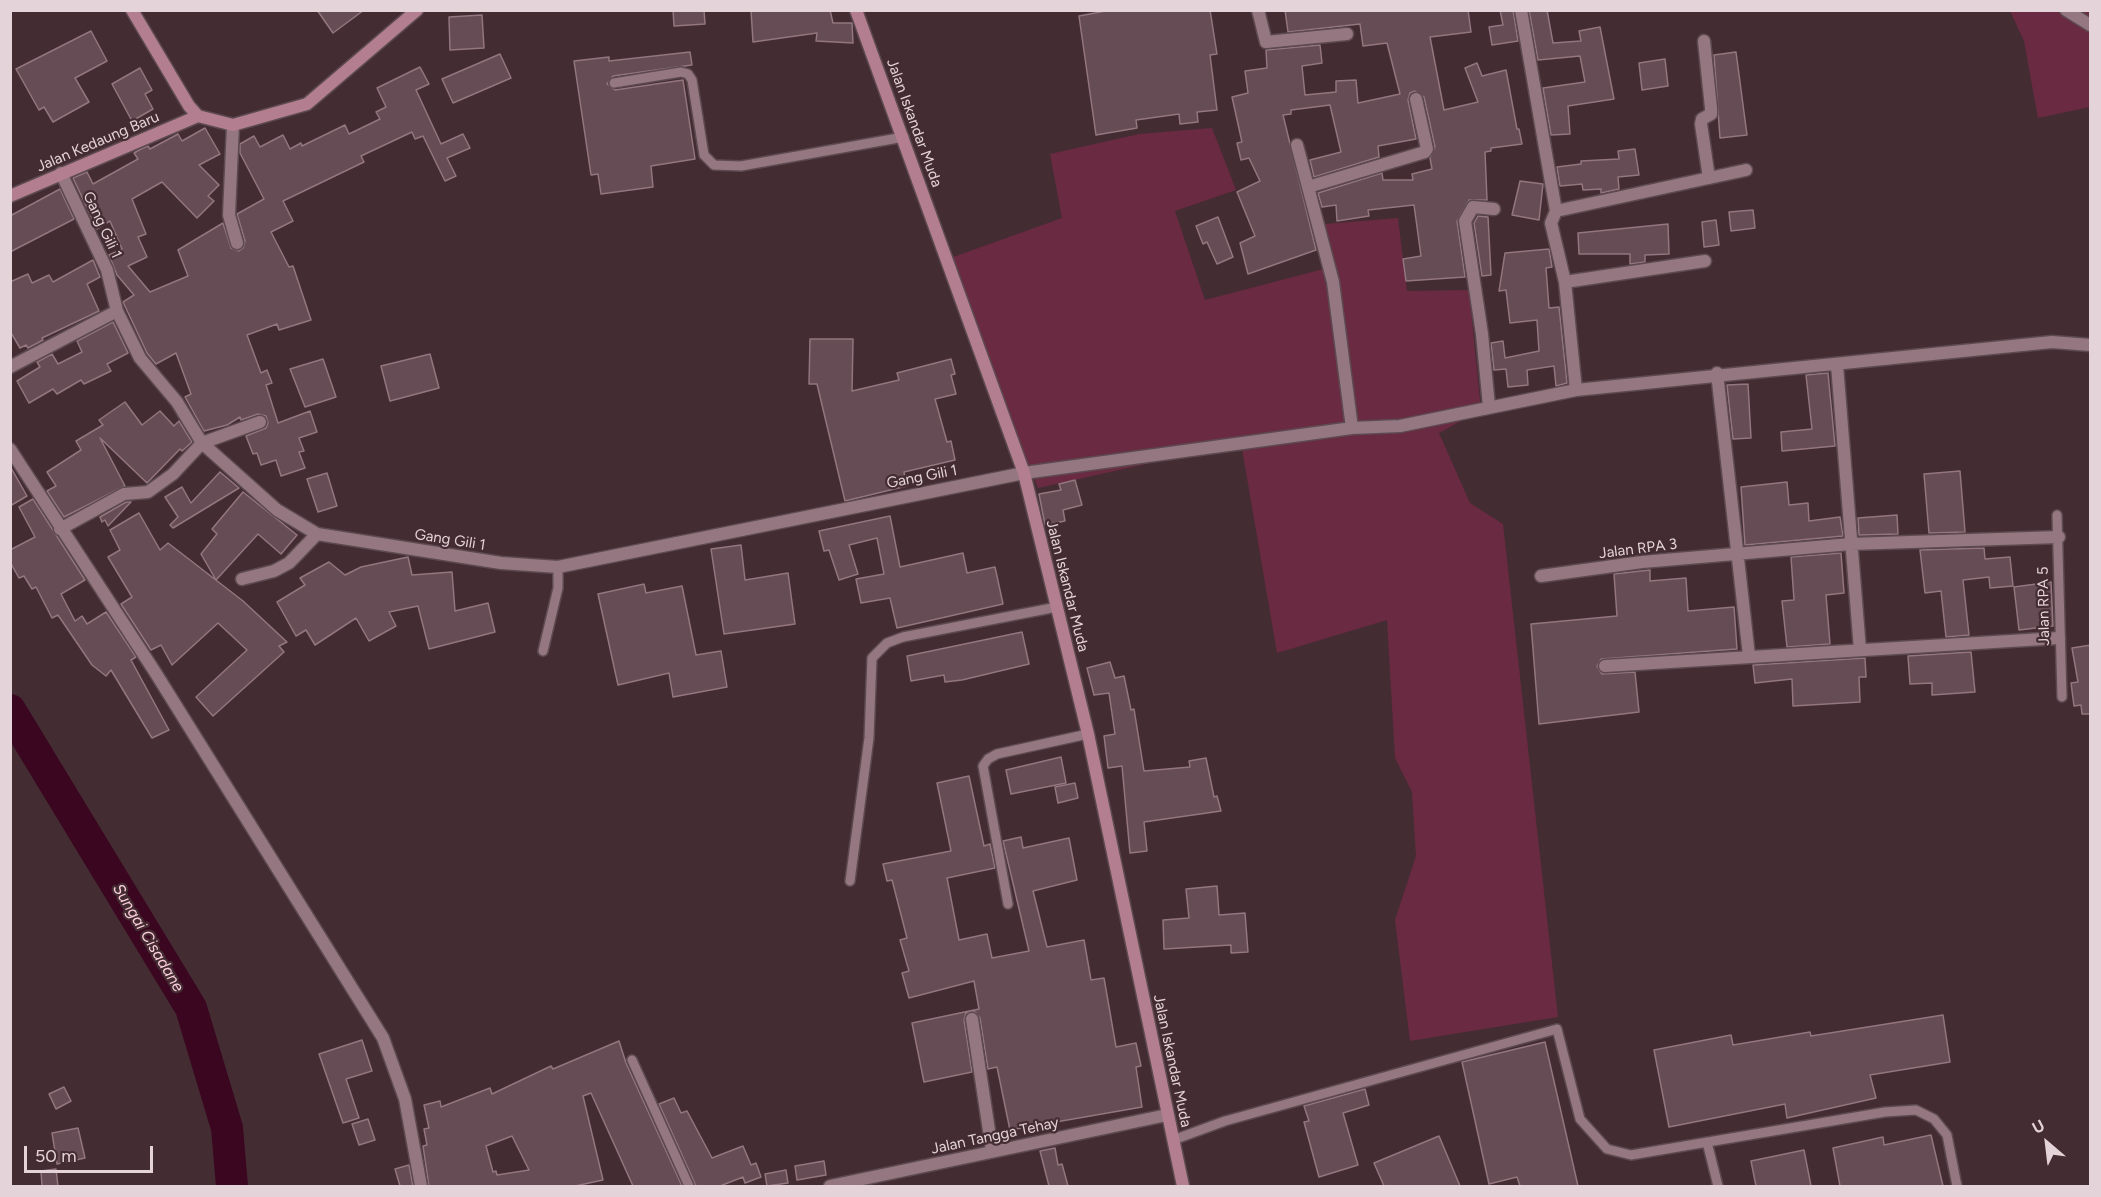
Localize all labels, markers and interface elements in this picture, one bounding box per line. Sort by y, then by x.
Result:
street label: Jalan Iskandar Muda [882,56,946,190]
street label: Jalan Kedaung Baru [34,108,162,176]
street label: Gang Gili 1 [79,189,125,261]
street label: Gang Gili 1 [885,461,959,493]
street label: Jalan Iskandar Muda [1042,518,1092,654]
street label: Gang Gili 1 [413,526,487,554]
street label: Jalan RPA 3 [1598,535,1678,563]
street label: Jalan RPA 5 [2034,566,2054,646]
water label: Sungai Cisadane [108,880,188,996]
street label: Jalan Iskandar Muda [1149,993,1195,1129]
north arrow [2017,1113,2077,1173]
street label: Jalan Tangga Tehay [930,1114,1060,1158]
text: U [2029,1116,2048,1138]
scale bar [27,1134,156,1172]
text: 50 m [35,1145,77,1167]

